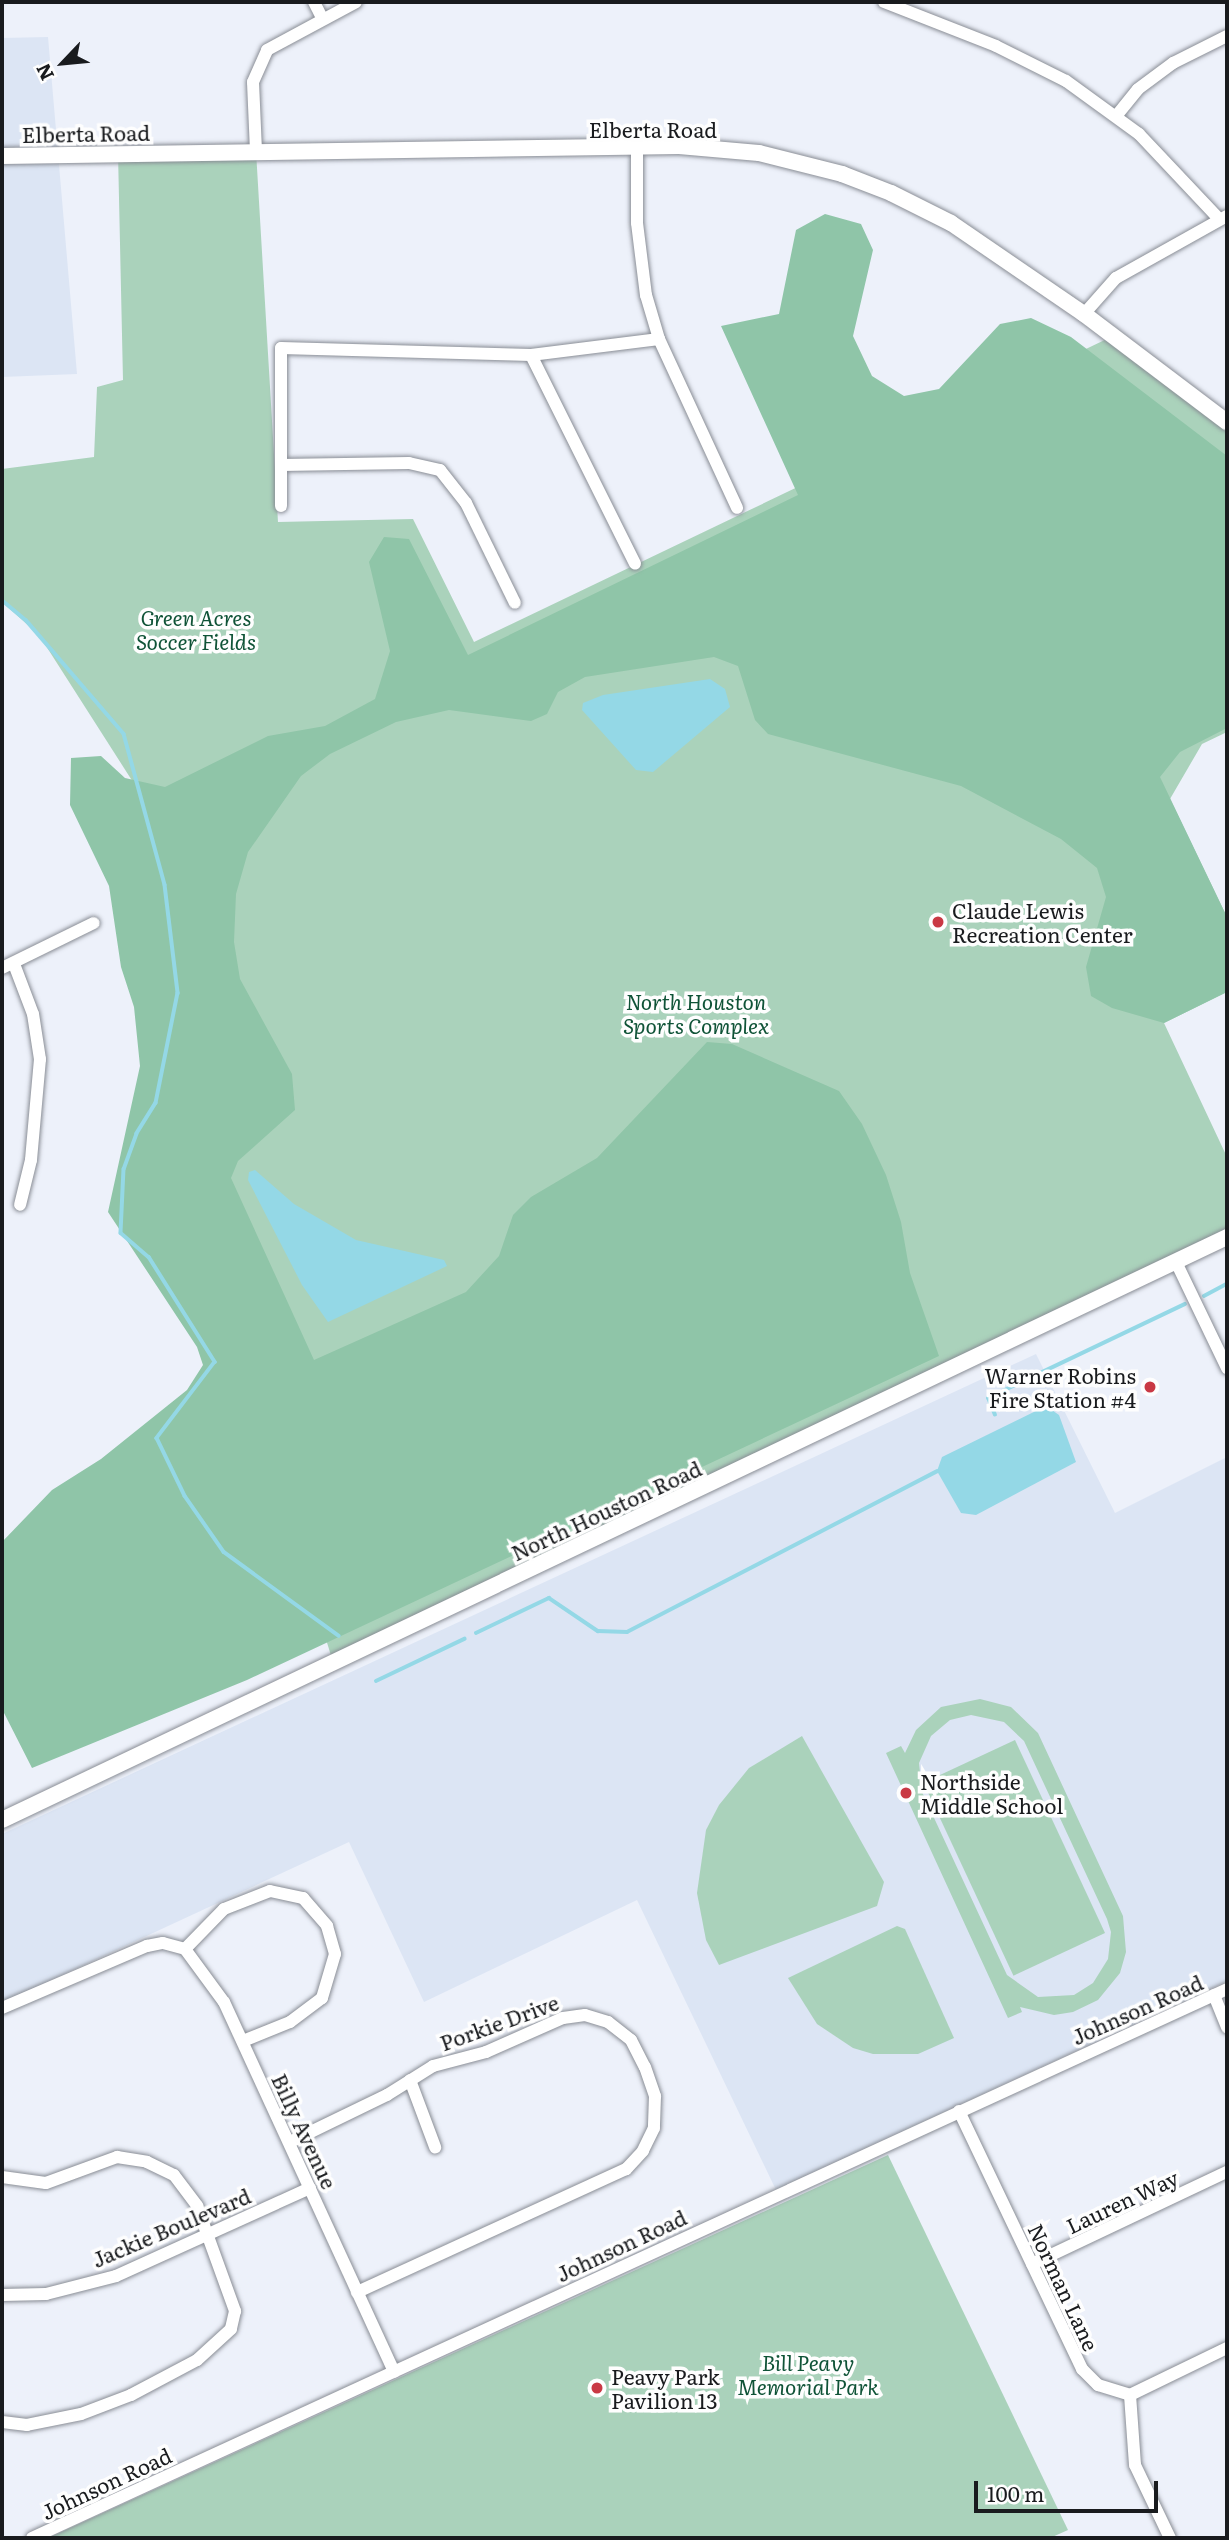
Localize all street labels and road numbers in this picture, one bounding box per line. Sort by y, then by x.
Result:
street label: Elberta Road [589,116,717,142]
street label: Elberta Road [22,119,150,147]
street label: North Houston Road [507,1455,705,1565]
street label: Johnson Road [1068,1969,1206,2049]
street label: Porkie Drive [436,1989,562,2055]
street label: Billy Avenue [267,2069,343,2193]
street label: Lauren Way [1062,2164,1182,2238]
street label: Jackie Boulevard [88,2182,254,2272]
street label: Johnson Road [552,2204,690,2286]
street label: Norman Lane [1024,2219,1104,2355]
street label: Johnson Road [37,2442,175,2524]

